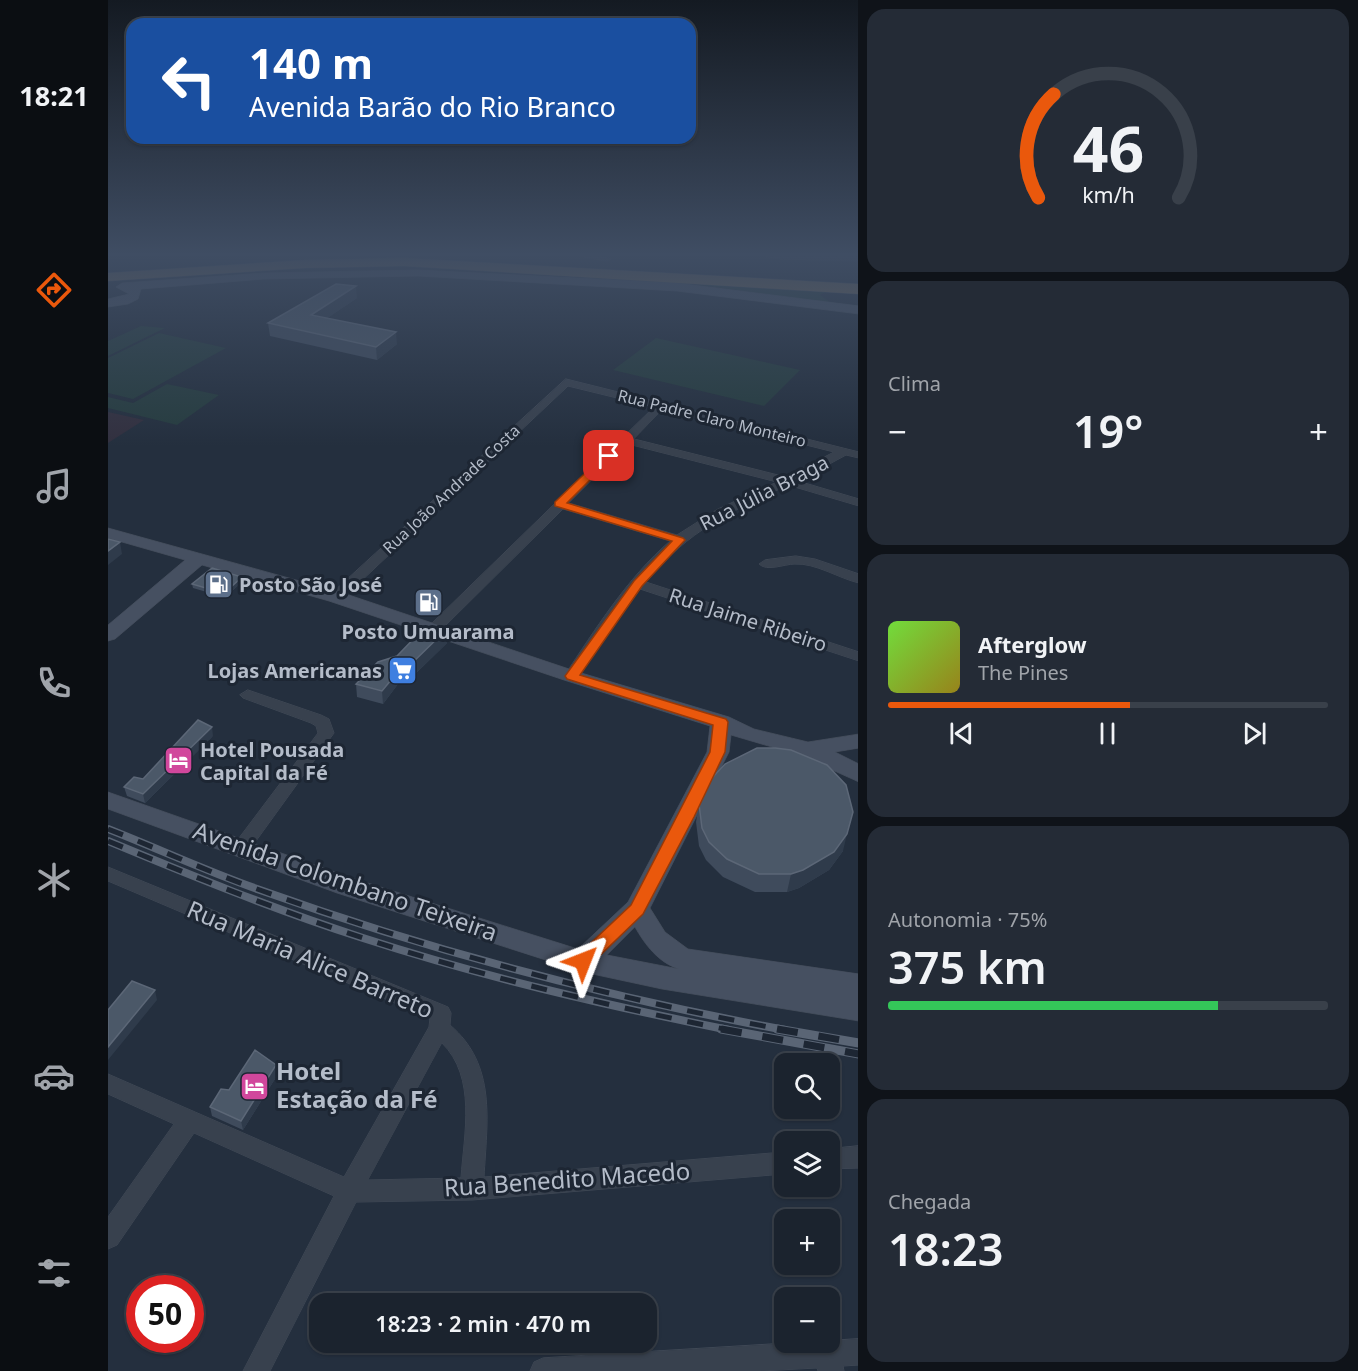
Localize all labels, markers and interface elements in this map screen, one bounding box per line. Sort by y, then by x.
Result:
text: 140 m [249,34,373,91]
icon: left [150,42,228,120]
text: 18:21 [19,77,89,114]
text: Avenida Barão do Rio Branco [249,88,616,125]
text: 46 [1072,105,1144,190]
text: km/h [1082,180,1134,209]
icon: directions [33,269,75,311]
text: Clima [888,370,941,397]
street label: Rua Padre Claro Monteiro [616,384,808,452]
text: 19° [1073,400,1143,461]
text: − [888,409,907,454]
text: + [1309,409,1328,454]
street label: Rua João Andrade Costa [378,419,524,559]
pin [583,430,634,481]
icon: arrive [592,439,625,472]
street label: Rua Júlia Braga [695,448,833,537]
icon: music [33,465,75,507]
fuel station icon: Posto São José [202,569,234,601]
place label: Posto São José [239,571,382,598]
street label: Rua Jaime Ribeiro [666,581,831,658]
fuel station icon: Posto Umuarama [412,586,444,618]
place label: Posto Umuarama [342,618,514,645]
text: Afterglow [978,629,1087,659]
supermarket icon: Lojas Americanas [387,655,419,687]
place label: Lojas Americanas [208,657,382,684]
text: The Pines [978,659,1068,686]
icon: phone [33,662,75,704]
icon: previous [945,717,978,750]
icon: pause [1091,717,1124,750]
icon: next [1238,717,1271,750]
place label: Hotel Pousada Capital da Fé [200,736,344,786]
hotel icon: Hotel Pousada Capital da Fé [163,745,195,777]
street label: Avenida Colombano Teixeira [189,813,502,948]
icon: climate [33,859,75,901]
street label: Rua Maria Alice Barreto [182,892,439,1026]
text: Autonomia · 75% [888,906,1047,933]
position arrow [551,929,615,993]
text: 375 km [888,936,1047,997]
map controls [774,1053,840,1353]
button: search [774,1053,840,1119]
place label: Hotel Estação da Fé [276,1054,438,1115]
icon: car [33,1055,75,1097]
hotel icon: Hotel Estação da Fé [239,1070,271,1102]
button: layers [774,1131,840,1197]
street label: Rua Benedito Macedo [443,1153,691,1204]
text: Chegada [888,1188,971,1215]
button: + [774,1209,840,1275]
text: 18:23 [888,1218,1003,1279]
icon: filters [33,1252,75,1294]
speed limit sign: 50 [126,1275,204,1353]
button: − [774,1287,840,1353]
text: 18:23 · 2 min · 470 m [375,1308,591,1338]

